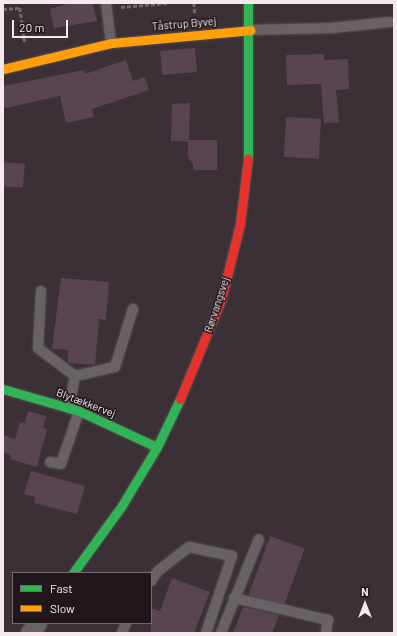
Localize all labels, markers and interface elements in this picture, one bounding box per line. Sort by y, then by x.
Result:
scale bar [14,12,70,38]
street label: Tåstrup Byvej [151,15,217,33]
text: 20 m [19,20,45,34]
street label: Rørvangsvej [202,275,232,335]
street label: Blytækkervej [55,386,117,420]
legend [12,572,152,624]
text: Fast [50,581,73,595]
north arrow [345,584,385,624]
text: N [361,585,369,598]
text: Slow [50,601,75,615]

